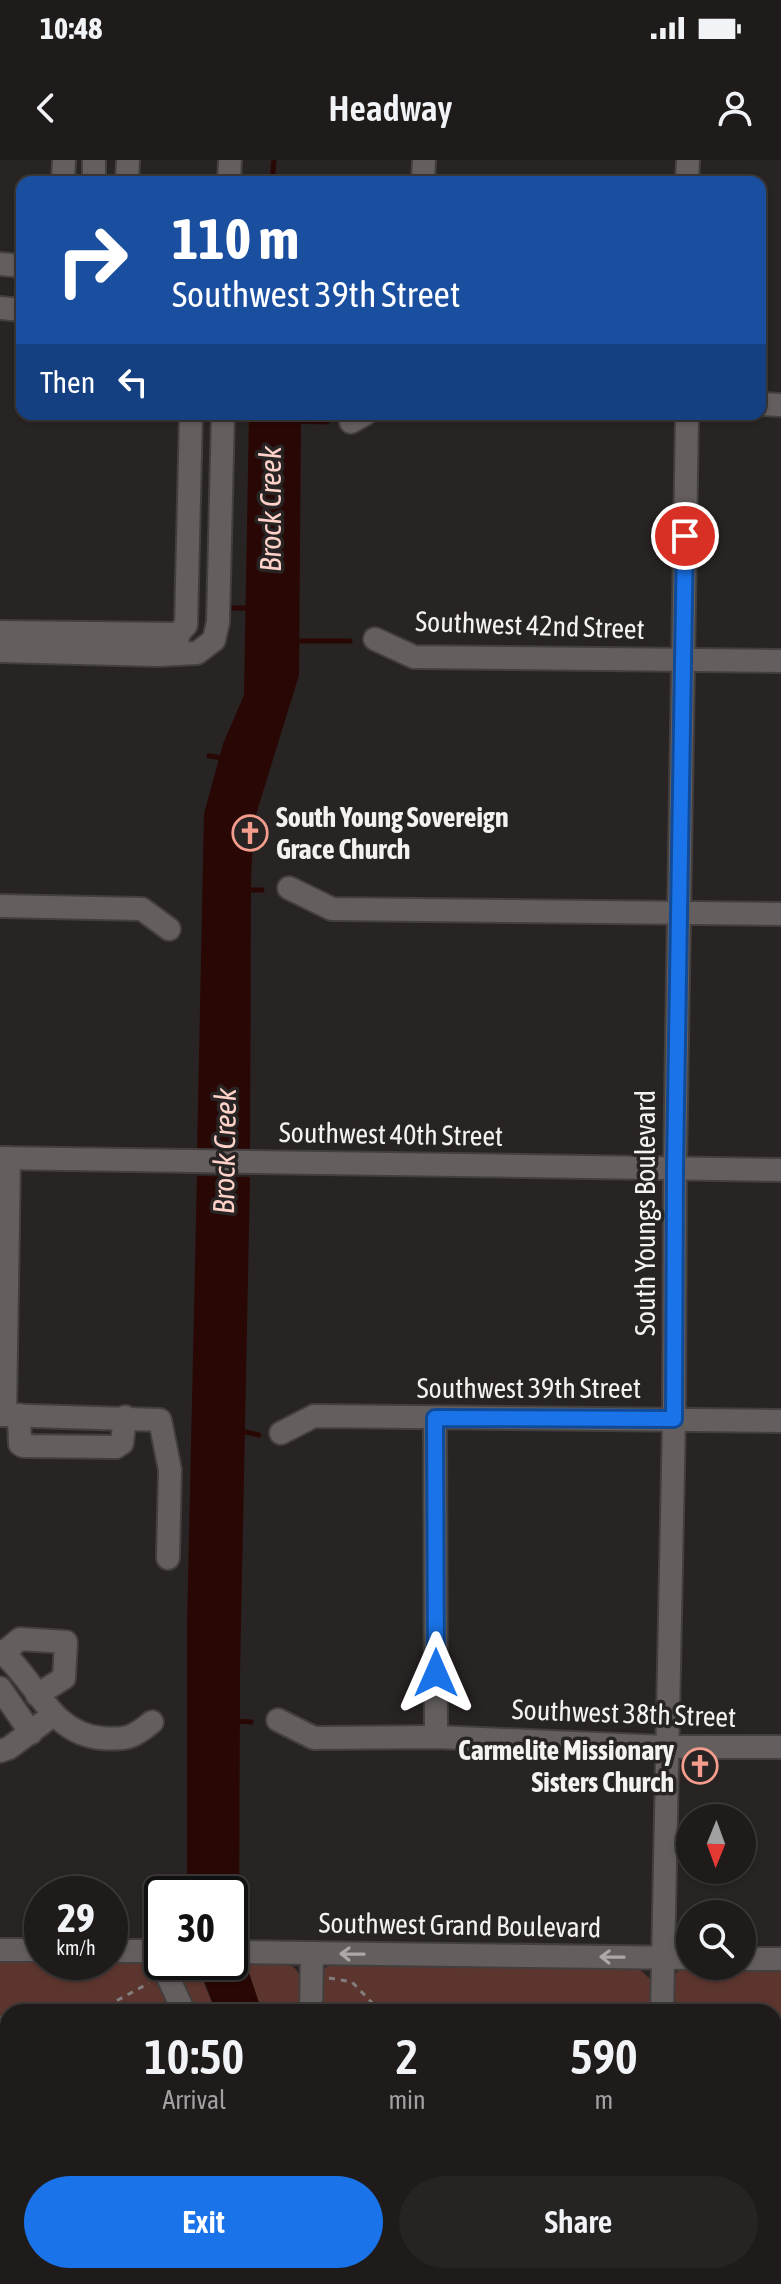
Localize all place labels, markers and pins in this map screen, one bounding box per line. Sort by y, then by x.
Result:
pin [651,502,719,570]
place label: South Young Sovereign Grace Church [276,801,509,865]
church icon: South Young Sovereign Grace Church [231,814,269,852]
place label: Carmelite Missionary Sisters Church [458,1734,674,1798]
church icon: Carmelite Missionary Sisters Church [681,1747,719,1785]

